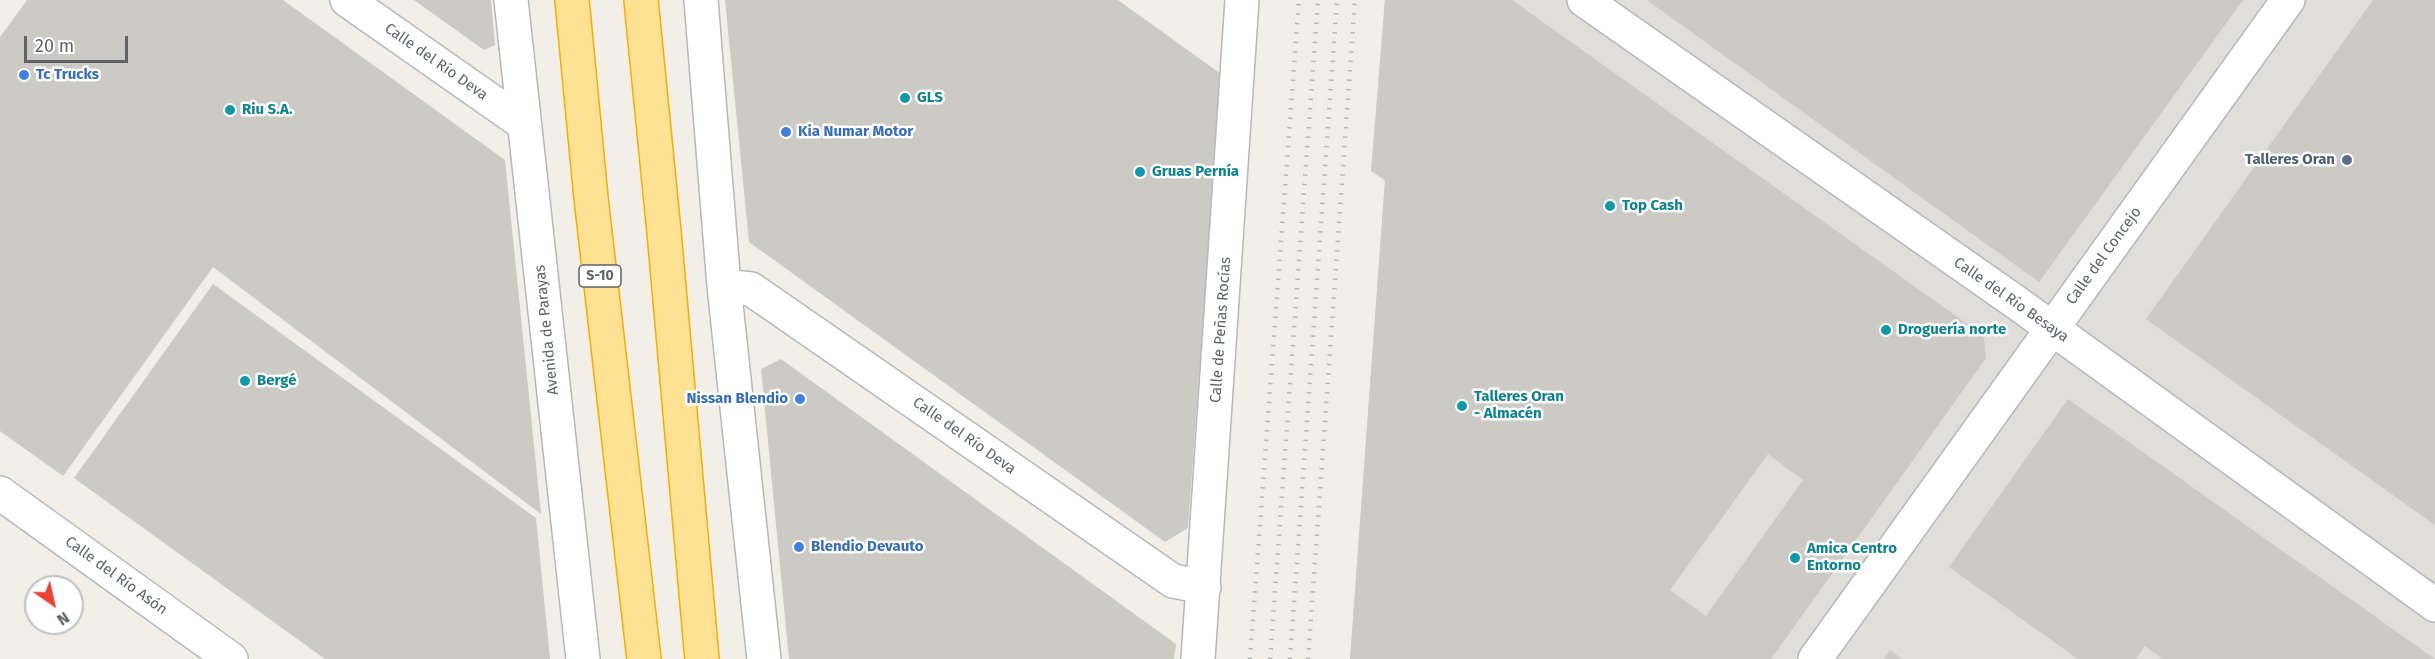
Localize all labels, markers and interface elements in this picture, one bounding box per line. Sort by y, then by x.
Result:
street label: Calle del Río Deva [381,20,491,104]
scale bar [27,24,130,62]
text: 20 m [35,35,74,57]
place label: Tc Trucks [36,66,99,84]
marker: Tc Trucks [17,68,31,82]
place label: GLS [917,89,943,107]
marker: GLS [898,91,912,105]
place label: Riu S.A. [242,101,292,119]
marker: Riu S.A. [223,103,237,117]
place label: Kia Numar Motor [798,123,913,141]
marker: Kia Numar Motor [779,125,793,139]
place label: Talleres Oran [2245,151,2335,169]
marker: Talleres Oran [2340,153,2354,167]
place label: Gruas Pernía [1152,163,1239,181]
marker: Gruas Pernía [1133,165,1147,179]
place label: Top Cash [1622,197,1683,215]
marker: Top Cash [1603,199,1617,213]
street label: Calle del Concejo [2063,204,2145,308]
street label: Calle del Río Besaya [1950,254,2072,346]
street label: Calle de Peñas Rocías [1207,256,1235,404]
street label: Avenida de Parayas [531,264,563,396]
road number: S-10 [579,265,621,287]
place label: Droguería norte [1898,321,2006,339]
marker: Droguería norte [1879,323,1893,337]
place label: Bergé [257,372,297,390]
marker: Bergé [238,374,252,388]
place label: Talleres Oran - Almacén [1474,388,1564,423]
place label: Nissan Blendio [687,390,788,408]
marker: Nissan Blendio [793,392,807,406]
street label: Calle del Río Deva [909,394,1019,478]
marker: Talleres Oran - Almacén [1455,399,1469,413]
street label: Calle del Río Asón [61,533,171,619]
place label: Blendio Devauto [811,538,923,556]
marker: Blendio Devauto [792,540,806,554]
place label: Amica Centro Entorno [1807,540,1897,575]
marker: Amica Centro Entorno [1788,551,1802,565]
north arrow [24,575,84,635]
text: N [54,608,73,630]

